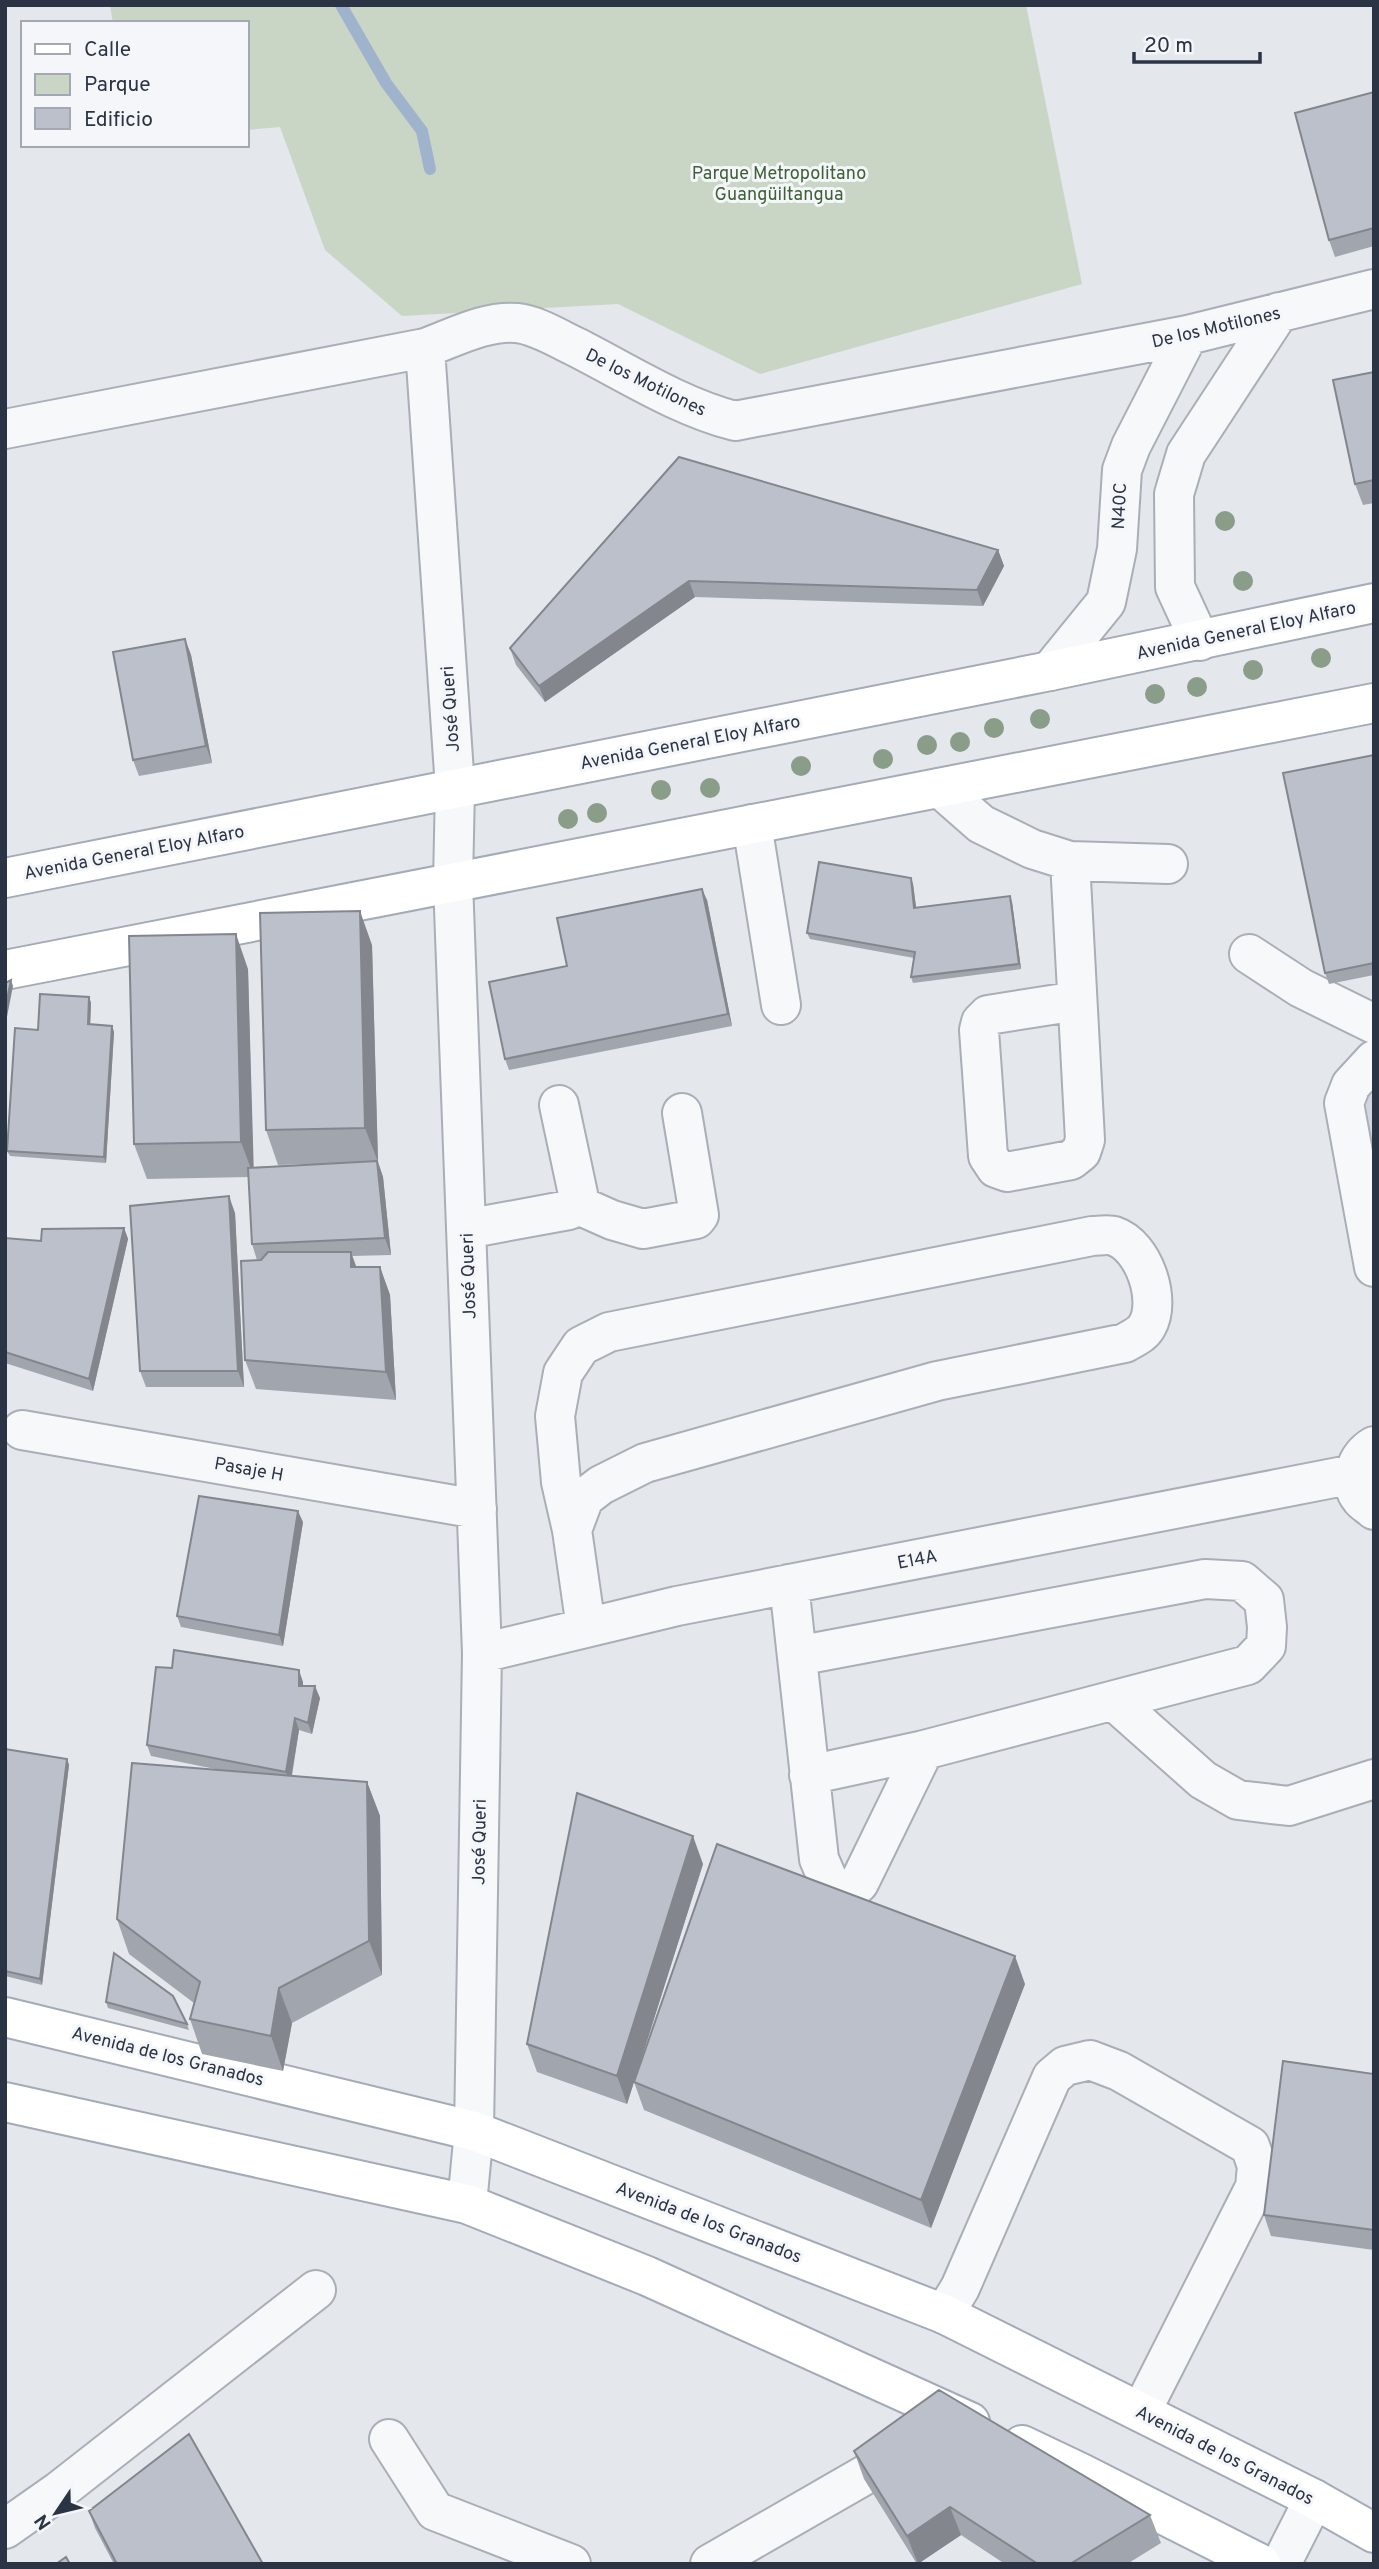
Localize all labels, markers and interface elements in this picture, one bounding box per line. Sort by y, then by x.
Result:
legend [21,21,248,147]
scale bar [1134,21,1260,65]
text: 20 m [1144,33,1193,60]
text: Calle [84,37,131,64]
text: Parque [84,72,151,99]
text: Edificio [84,107,153,134]
park label: Parque Metropolitano Guangüiltangua [692,163,866,207]
street label: De los Motilones [1150,302,1283,354]
street label: De los Motilones [581,344,710,423]
street label: N40C [1108,482,1133,530]
street label: Avenida General Eloy Alfaro [1134,597,1358,666]
street label: José Queri [437,665,466,753]
street label: Avenida General Eloy Alfaro [578,711,802,776]
street label: Avenida General Eloy Alfaro [22,821,246,886]
street label: José Queri [456,1232,482,1320]
street label: Pasaje H [212,1453,285,1488]
street label: E14A [895,1545,939,1576]
street label: José Queri [468,1799,493,1885]
street label: Avenida de los Granados [69,2022,266,2092]
street label: Avenida de los Granados [612,2177,805,2269]
street label: Avenida de los Granados [1131,2401,1317,2511]
north arrow [21,2478,91,2548]
text: N [30,2509,57,2534]

